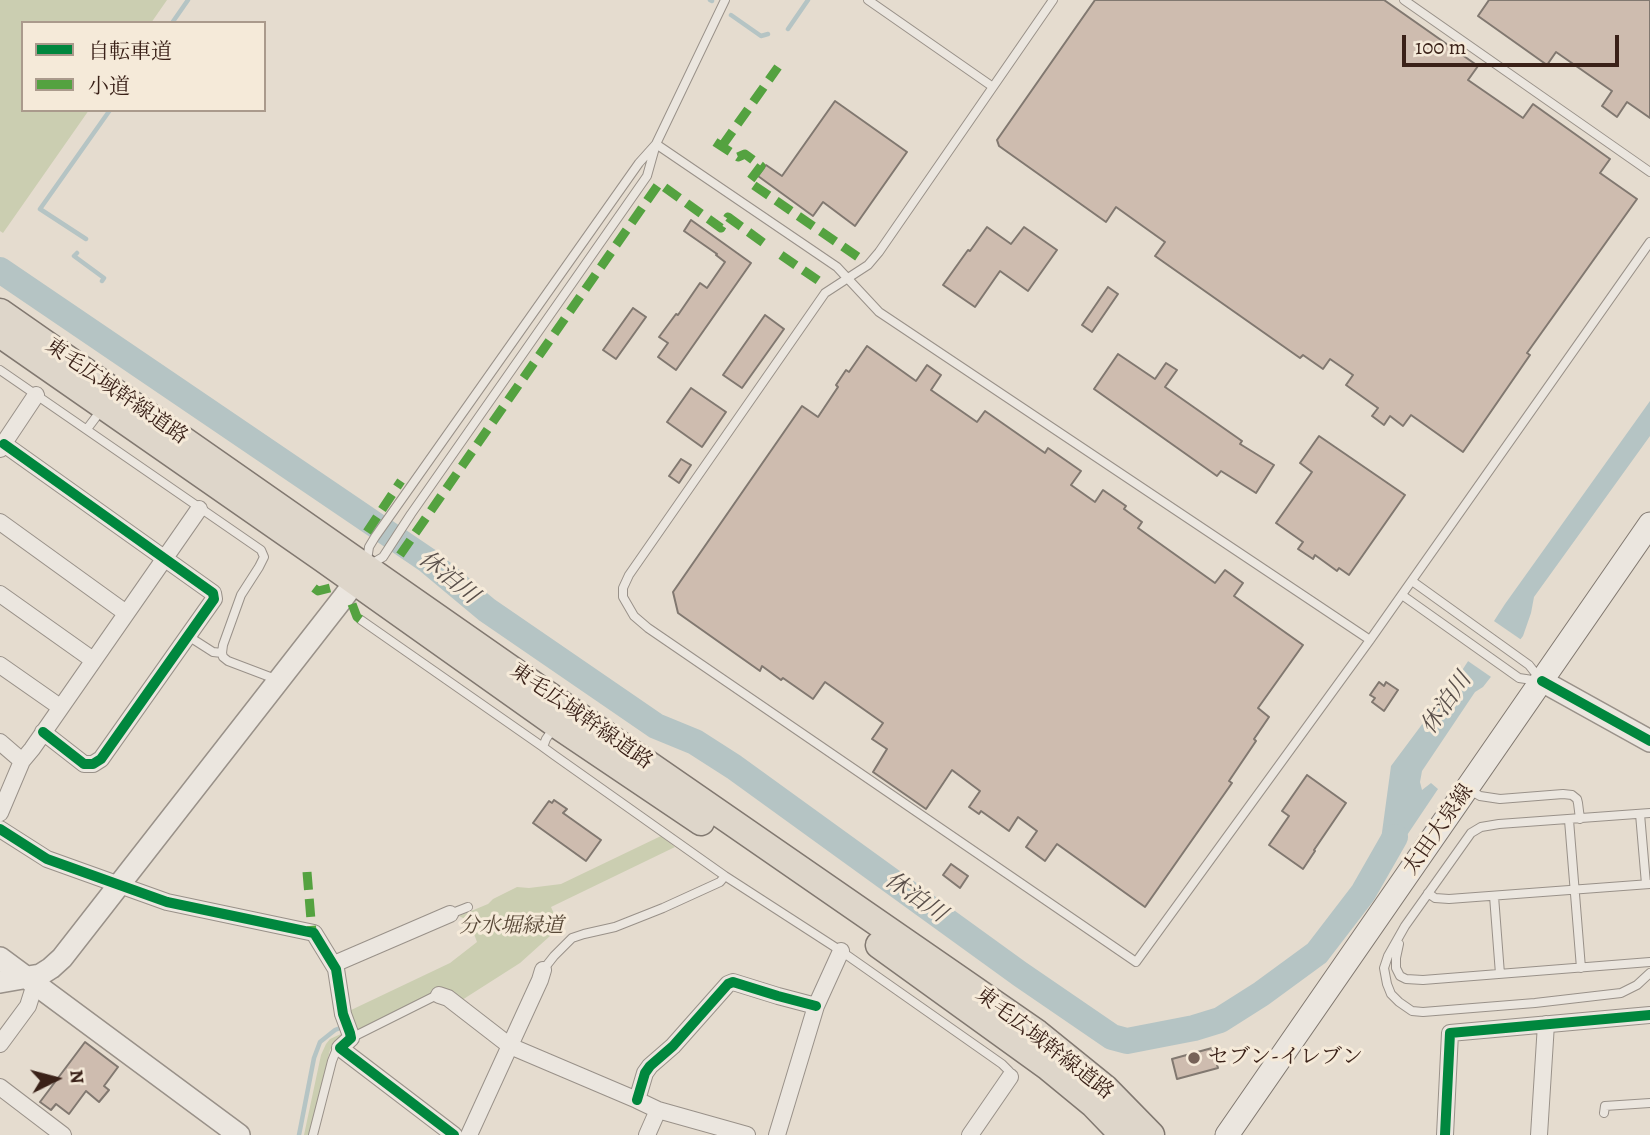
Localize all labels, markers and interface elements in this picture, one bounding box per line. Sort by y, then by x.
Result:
legend [21,21,266,112]
scale bar [1405,21,1622,65]
text: 100 m [1415,33,1466,61]
text: 自転車道 [88,37,172,65]
text: 小道 [88,72,130,100]
street label: 東毛広域幹線道路 [40,333,192,451]
water label: 休泊川 [413,546,483,610]
street label: 東毛広域幹線道路 [505,658,657,776]
water label: 休泊川 [1416,668,1478,740]
street label: 太田大泉線 [1399,780,1479,880]
water label: 休泊川 [879,867,951,929]
park label: 分水堀緑道 [459,914,563,940]
street label: 東毛広域幹線道路 [970,982,1118,1106]
north arrow [21,1044,91,1114]
place label: セブン-イレブン [1208,1045,1363,1071]
marker: セブン-イレブン [1186,1050,1202,1066]
text: N [63,1069,91,1085]

